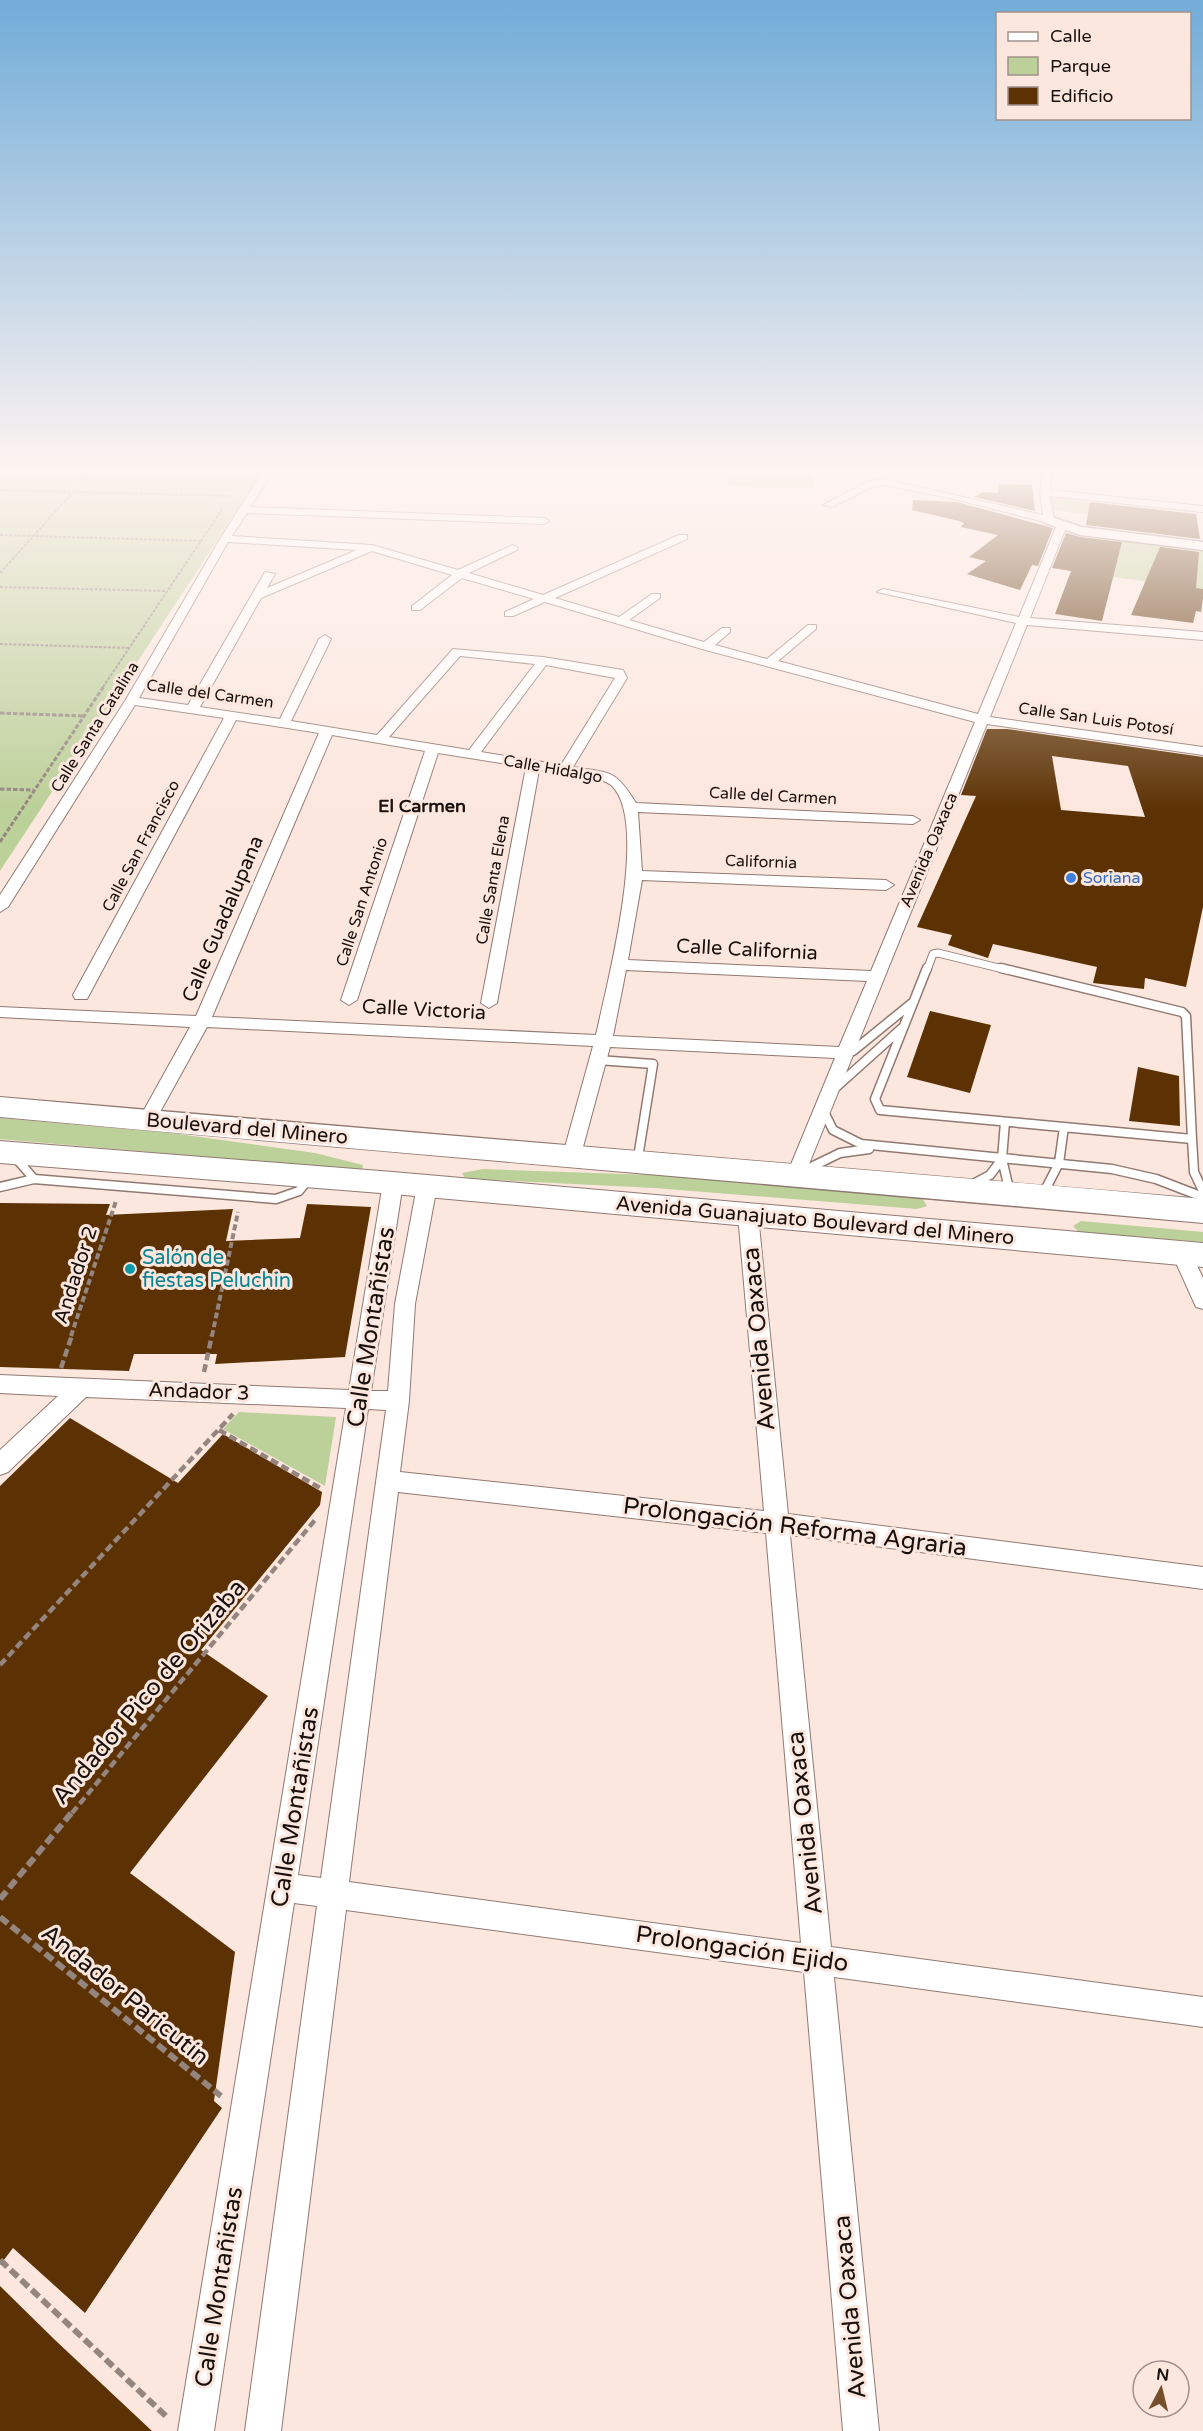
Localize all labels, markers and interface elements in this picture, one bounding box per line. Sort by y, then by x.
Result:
legend [996,12,1191,120]
text: Calle [1050,25,1092,47]
text: Parque [1050,55,1111,77]
text: Edificio [1050,85,1114,107]
street label: Calle Santa Catalina [47,658,143,796]
street label: Calle del Carmen [145,675,275,713]
street label: Calle San Luis Potosí [1017,698,1175,740]
street label: Calle Hidalgo [502,750,604,788]
street label: Calle San Francisco [98,777,184,915]
street label: Calle del Carmen [708,783,838,809]
street label: Avenida Oaxaca [896,790,962,910]
district label: El Carmen [378,795,466,817]
street label: Calle Santa Elena [472,814,514,946]
street label: Calle Guadalupana [177,832,269,1006]
street label: Calle San Antonio [332,835,392,969]
street label: California [725,851,797,873]
place label: Soriana [1083,868,1140,888]
marker: Soriana [1064,871,1078,885]
street label: Calle California [675,934,819,966]
street label: Calle Victoria [361,995,487,1025]
street label: Boulevard del Minero [145,1108,349,1150]
street label: Avenida Guanajuato Boulevard del Minero [615,1192,1015,1250]
street label: Andador 2 [49,1223,103,1327]
street label: Calle Montañistas [341,1225,401,1429]
place label: Salón de fiestas Peluchin [142,1246,291,1293]
street label: Avenida Oaxaca [737,1246,781,1432]
marker: Salón de fiestas Peluchin [123,1262,137,1276]
street label: Andador 3 [148,1378,250,1406]
street label: Prolongación Reforma Agraria [621,1492,969,1562]
street label: Andador Pico de Orizaba [46,1573,252,1811]
street label: Calle Montañistas [265,1705,325,1909]
street label: Avenida Oaxaca [781,1730,829,1916]
street label: Andador Paricutín [35,1918,215,2072]
street label: Prolongación Ejido [634,1920,850,1978]
street label: Calle Montañistas [189,2185,249,2389]
street label: Avenida Oaxaca [828,2214,872,2400]
north arrow [1131,2359,1191,2419]
text: N [1155,2364,1170,2386]

